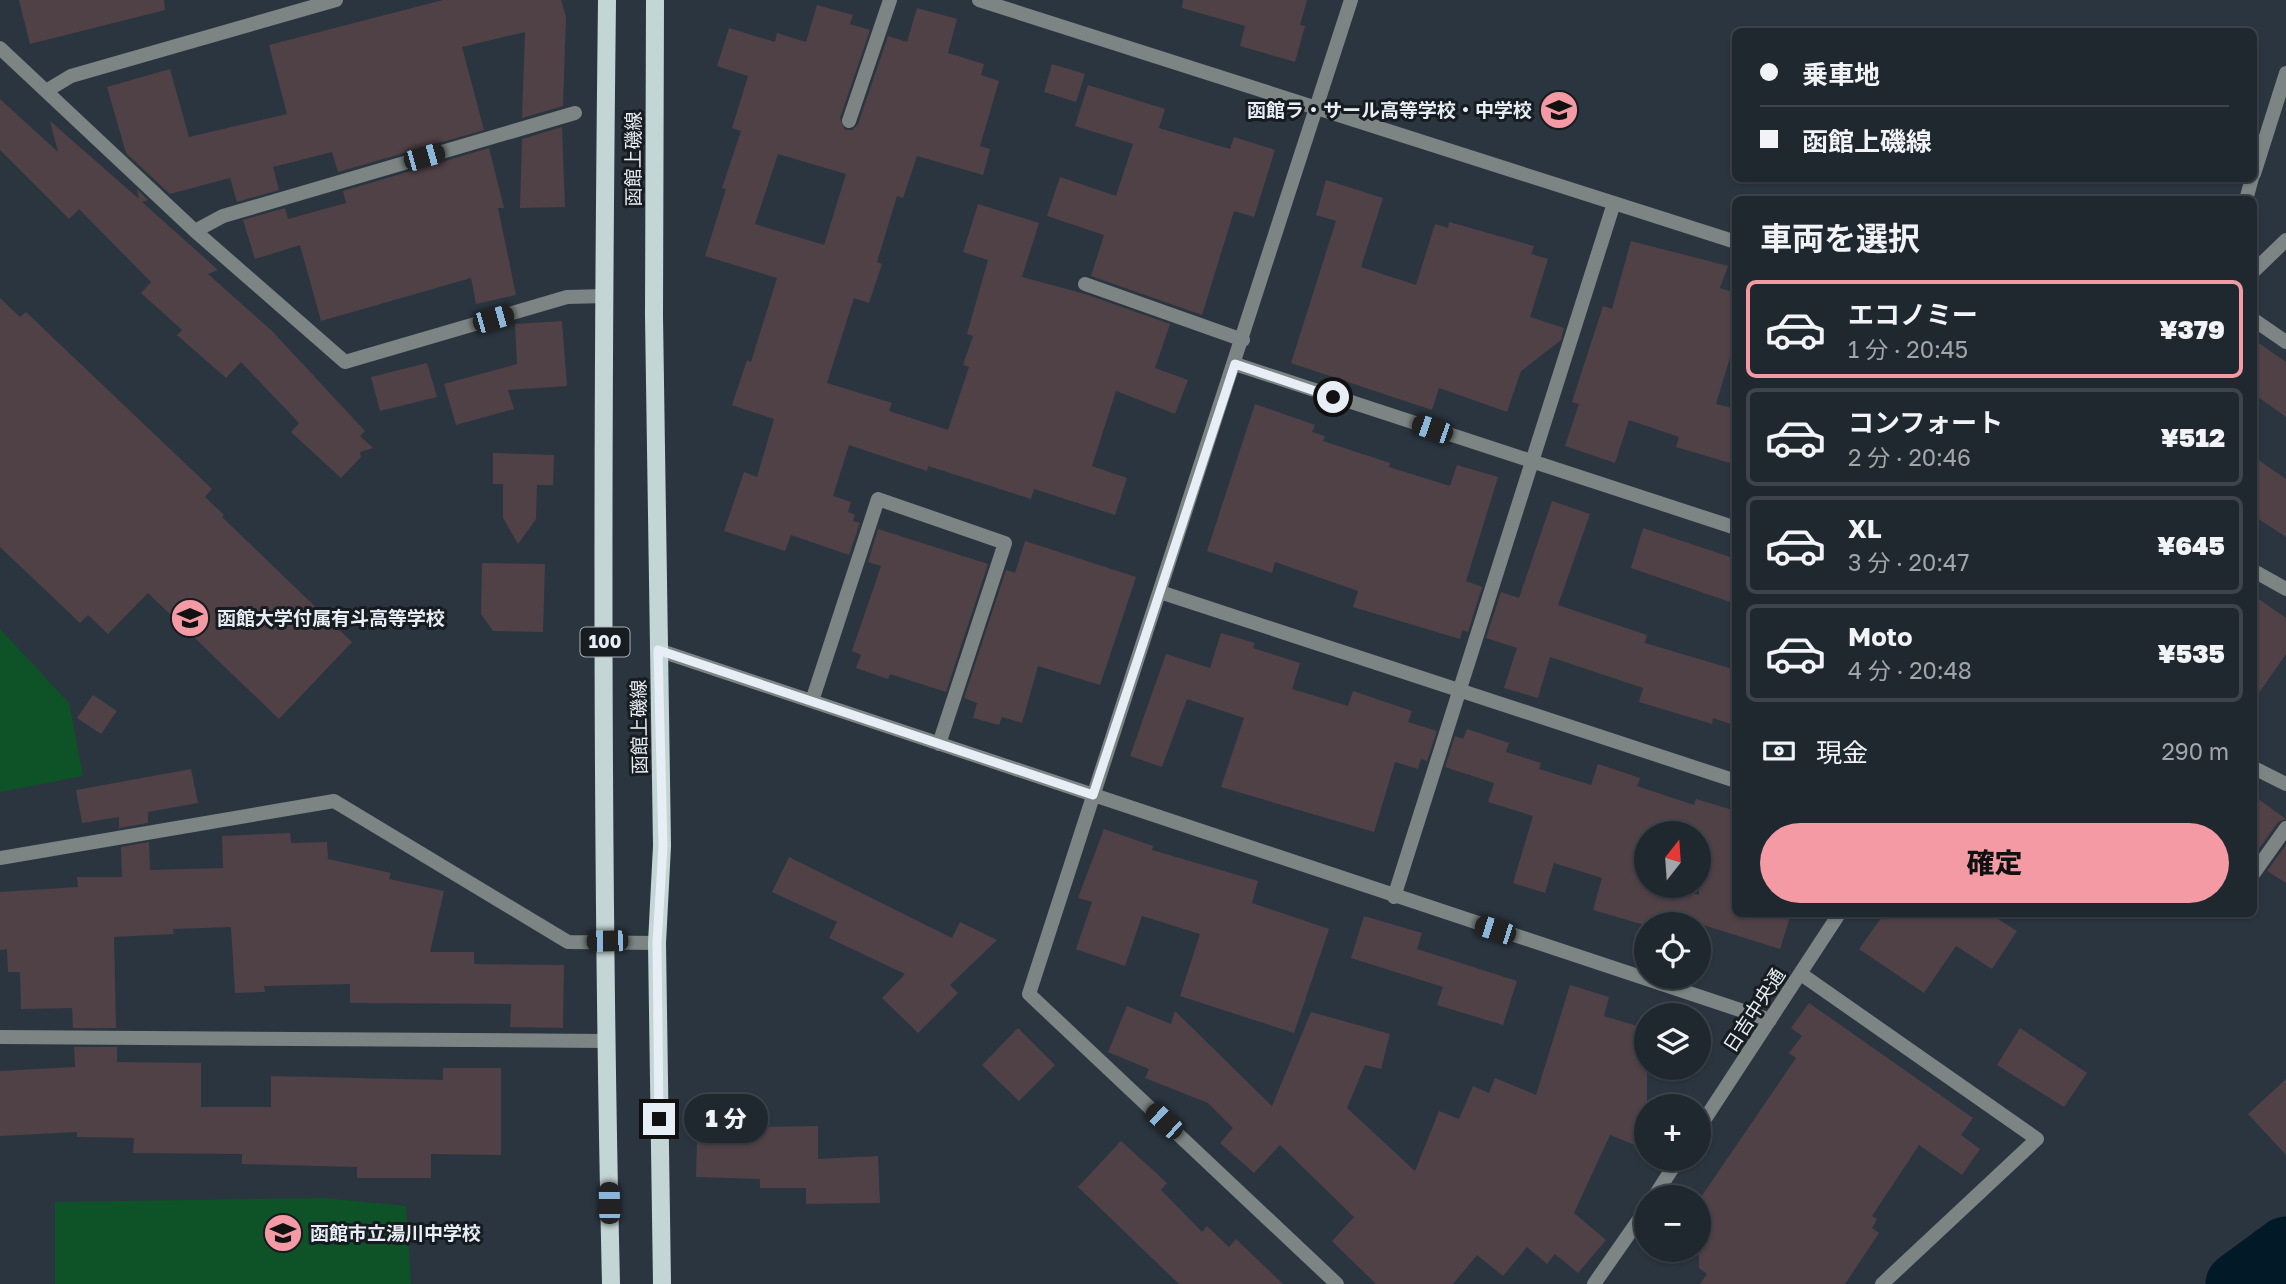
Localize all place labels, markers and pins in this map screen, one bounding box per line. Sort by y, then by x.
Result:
school or university icon: 函館ラ・サール高等学校・中学校 [1538,89,1580,131]
place label: 函館ラ・サール高等学校・中学校 [1247,98,1532,121]
school or university icon: 函館大学付属有斗高等学校 [169,597,211,639]
place label: 函館大学付属有斗高等学校 [217,606,445,629]
school or university icon: 函館市立湯川中学校 [262,1212,304,1254]
place label: 函館市立湯川中学校 [310,1221,481,1244]

